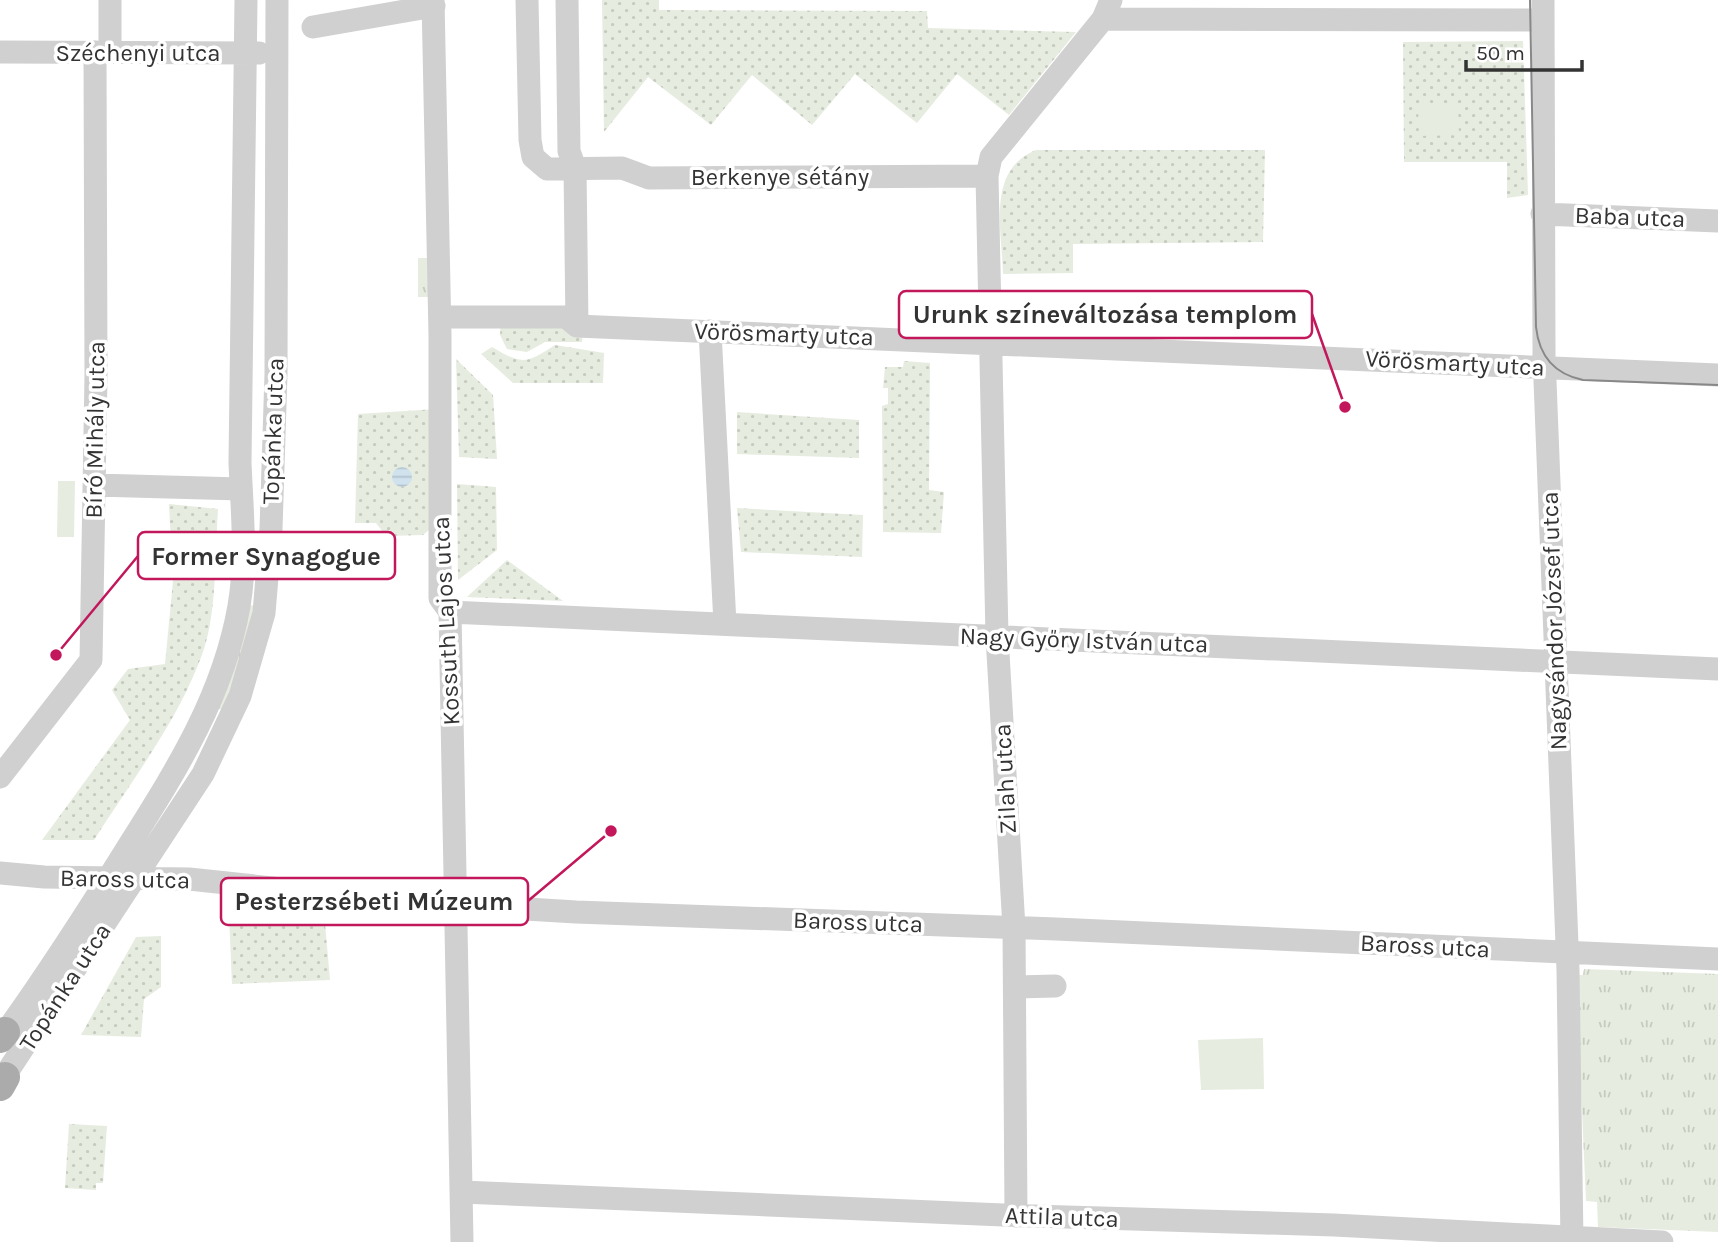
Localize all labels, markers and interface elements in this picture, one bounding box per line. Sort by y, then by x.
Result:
scale bar [1466,28,1582,72]
street label: Széchenyi utca [55,39,221,67]
text: 50 m [1476,41,1525,65]
street label: Berkenye sétány [691,163,869,191]
street label: Baba utca [1574,201,1686,233]
callout: Urunk színeváltozása templom [899,291,1312,338]
text: Urunk színeváltozása templom [913,299,1297,330]
street label: Vörösmarty utca [694,317,874,351]
street label: Bíró Mihály utca [79,341,111,519]
street label: Vörösmarty utca [1365,344,1545,382]
street label: Topánka utca [256,357,290,505]
street label: Nagysándor József utca [1535,491,1573,751]
street label: Kossuth Lajos utca [427,516,465,726]
callout: Former Synagogue [138,532,395,579]
text: Former Synagogue [151,541,381,572]
street label: Nagy Győry István utca [959,622,1209,658]
street label: Zilah utca [988,723,1022,835]
street label: Baross utca [60,864,190,894]
callout: Pesterzsébeti Múzeum [221,878,528,925]
text: Pesterzsébeti Múzeum [235,886,513,917]
street label: Baross utca [793,906,923,938]
street label: Topánka utca [13,918,117,1056]
street label: Baross utca [1359,929,1491,963]
street label: Attila utca [1005,1201,1119,1233]

